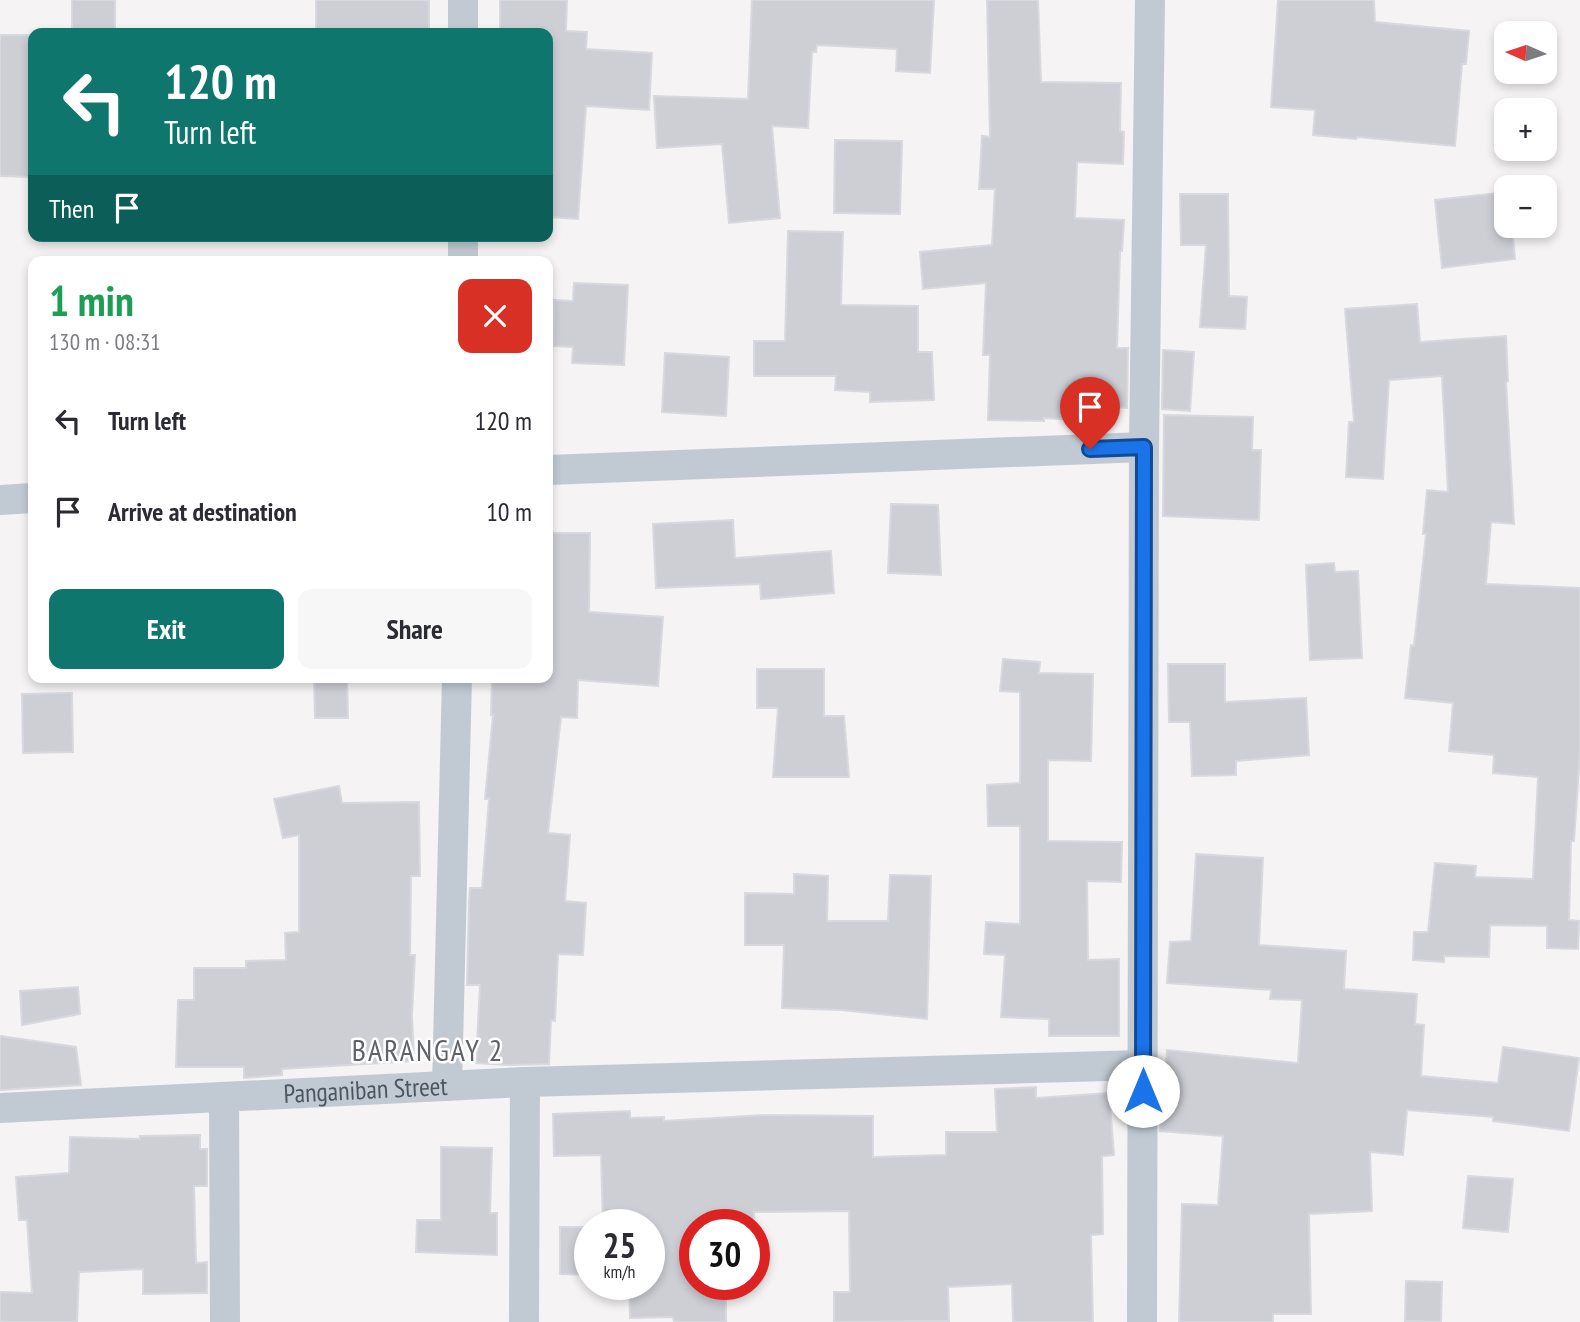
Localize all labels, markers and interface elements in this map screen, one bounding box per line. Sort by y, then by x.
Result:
north arrow [1494,21,1558,84]
map controls [1494,21,1557,238]
text: 120 m [164,49,277,113]
icon: left [49,56,140,147]
button: + [1494,98,1557,161]
text: Turn left [164,111,256,153]
button: − [1494,175,1557,238]
icon: arrive [108,189,146,227]
text: Then [49,192,94,225]
text: 1 min [49,273,134,328]
button: close [458,279,532,353]
text: 130 m · 08:31 [49,327,161,356]
pin [1060,377,1120,449]
icon: arrive [1071,388,1109,426]
icon: left [49,402,87,440]
text: Turn left [108,404,186,437]
text: 120 m [474,404,532,437]
icon: arrive [49,493,87,531]
text: Arrive at destination [108,495,297,528]
text: 10 m [486,495,532,528]
button: Exit [49,589,284,669]
button: Share [298,589,532,669]
district label: BARANGAY 2 [352,1030,504,1069]
position arrow [1106,1054,1180,1128]
street label: Panganiban Street [283,1069,448,1110]
speed limit sign: 30 [679,1209,770,1300]
text: 25 [603,1222,636,1268]
text: km/h [604,1260,635,1283]

